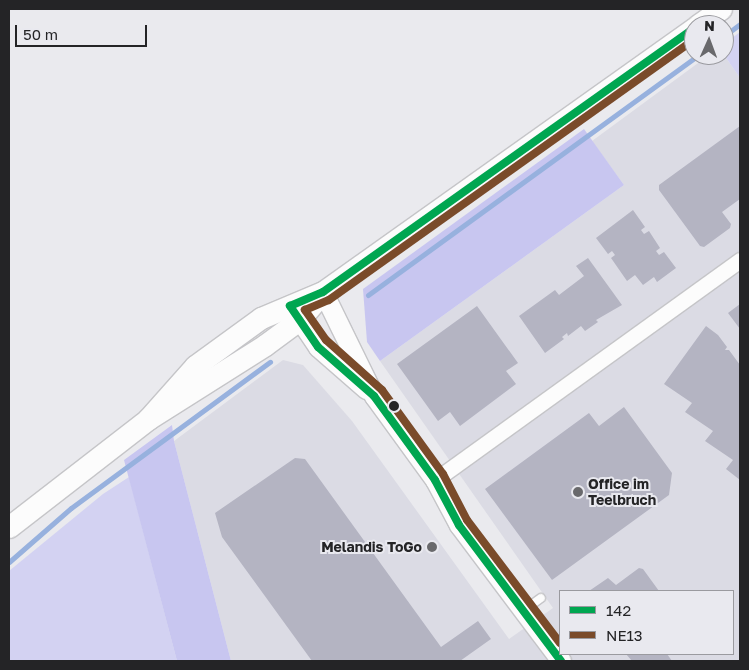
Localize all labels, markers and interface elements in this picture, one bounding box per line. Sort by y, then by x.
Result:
scale bar [18,15,150,47]
north arrow [684,15,734,65]
text: N [704,17,715,34]
text: 50 m [23,25,58,43]
unlabelled marker [389,401,399,411]
place label: Office im Teelbruch [588,476,656,508]
marker: Office im Teelbruch [572,486,584,498]
place label: Melandis ToGo [321,539,422,555]
marker: Melandis ToGo [426,541,438,553]
legend [559,590,734,655]
text: 142 [606,601,631,619]
text: NE13 [606,626,643,644]

